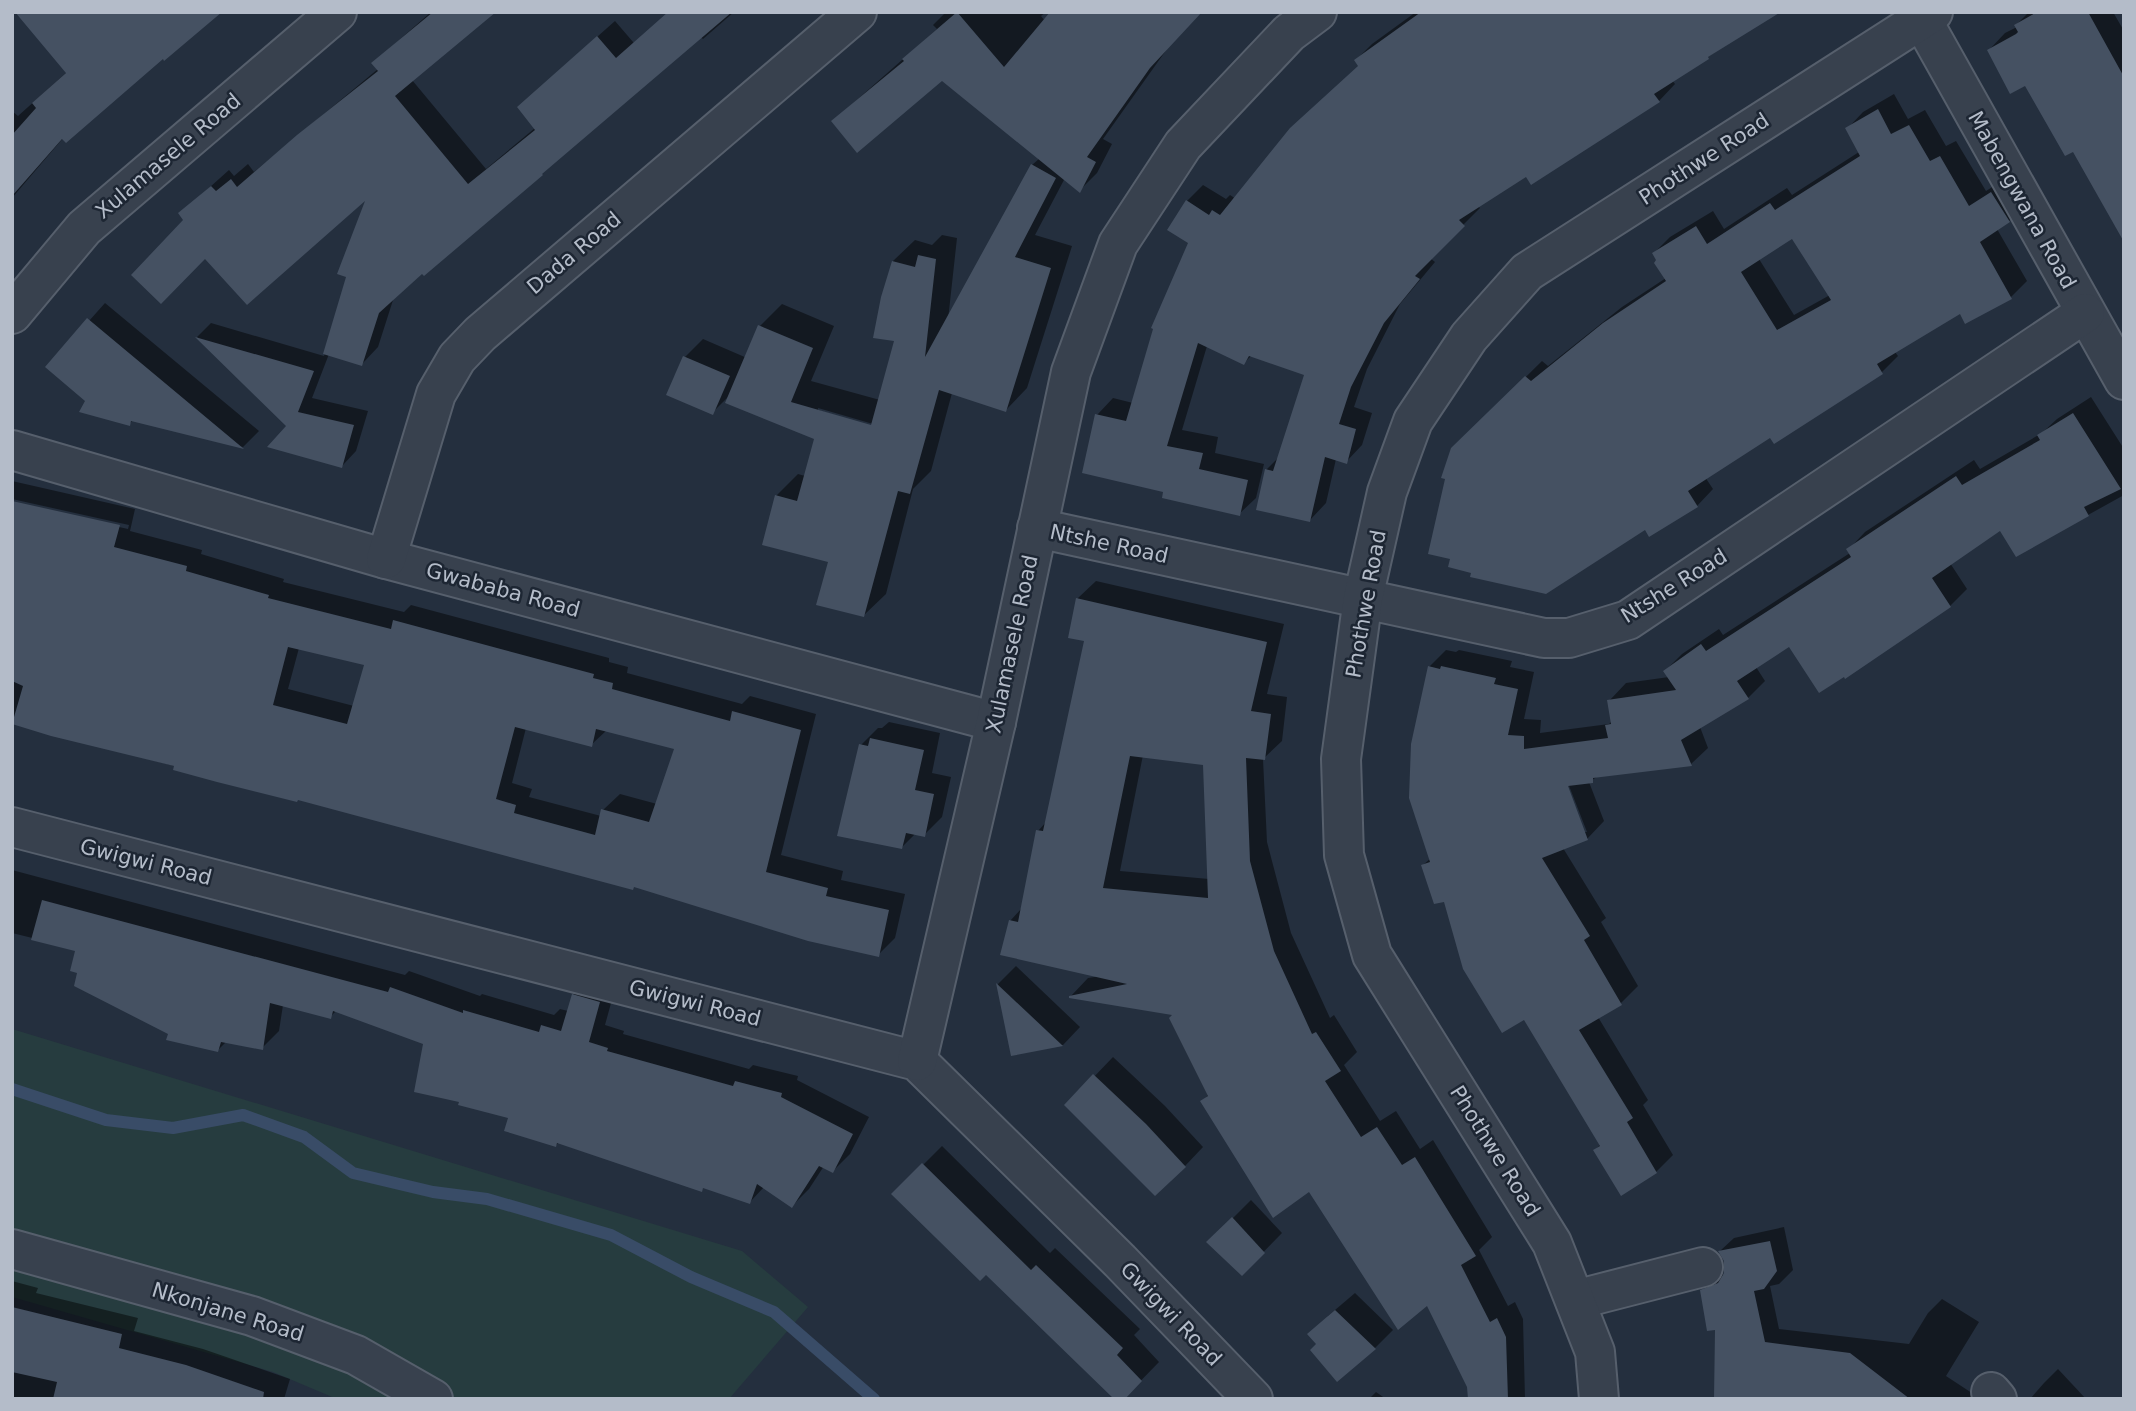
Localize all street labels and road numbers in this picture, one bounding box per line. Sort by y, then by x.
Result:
street label: Xulamasele Road [91,88,245,224]
street label: Mabengwana Road [1963,107,2081,293]
street label: Phothwe Road [1635,108,1773,210]
street label: Dada Road [522,207,626,299]
street label: Ntshe Road [1048,520,1170,568]
street label: Phothwe Road [1341,528,1391,680]
street label: Ntshe Road [1617,544,1731,628]
street label: Xulamasele Road [981,553,1043,735]
street label: Gwababa Road [424,558,582,622]
street label: Gwigwi Road [78,834,214,890]
street label: Gwigwi Road [627,975,763,1031]
street label: Phothwe Road [1445,1081,1545,1221]
street label: Gwigwi Road [1115,1257,1227,1371]
street label: Nkonjane Road [149,1277,307,1347]

